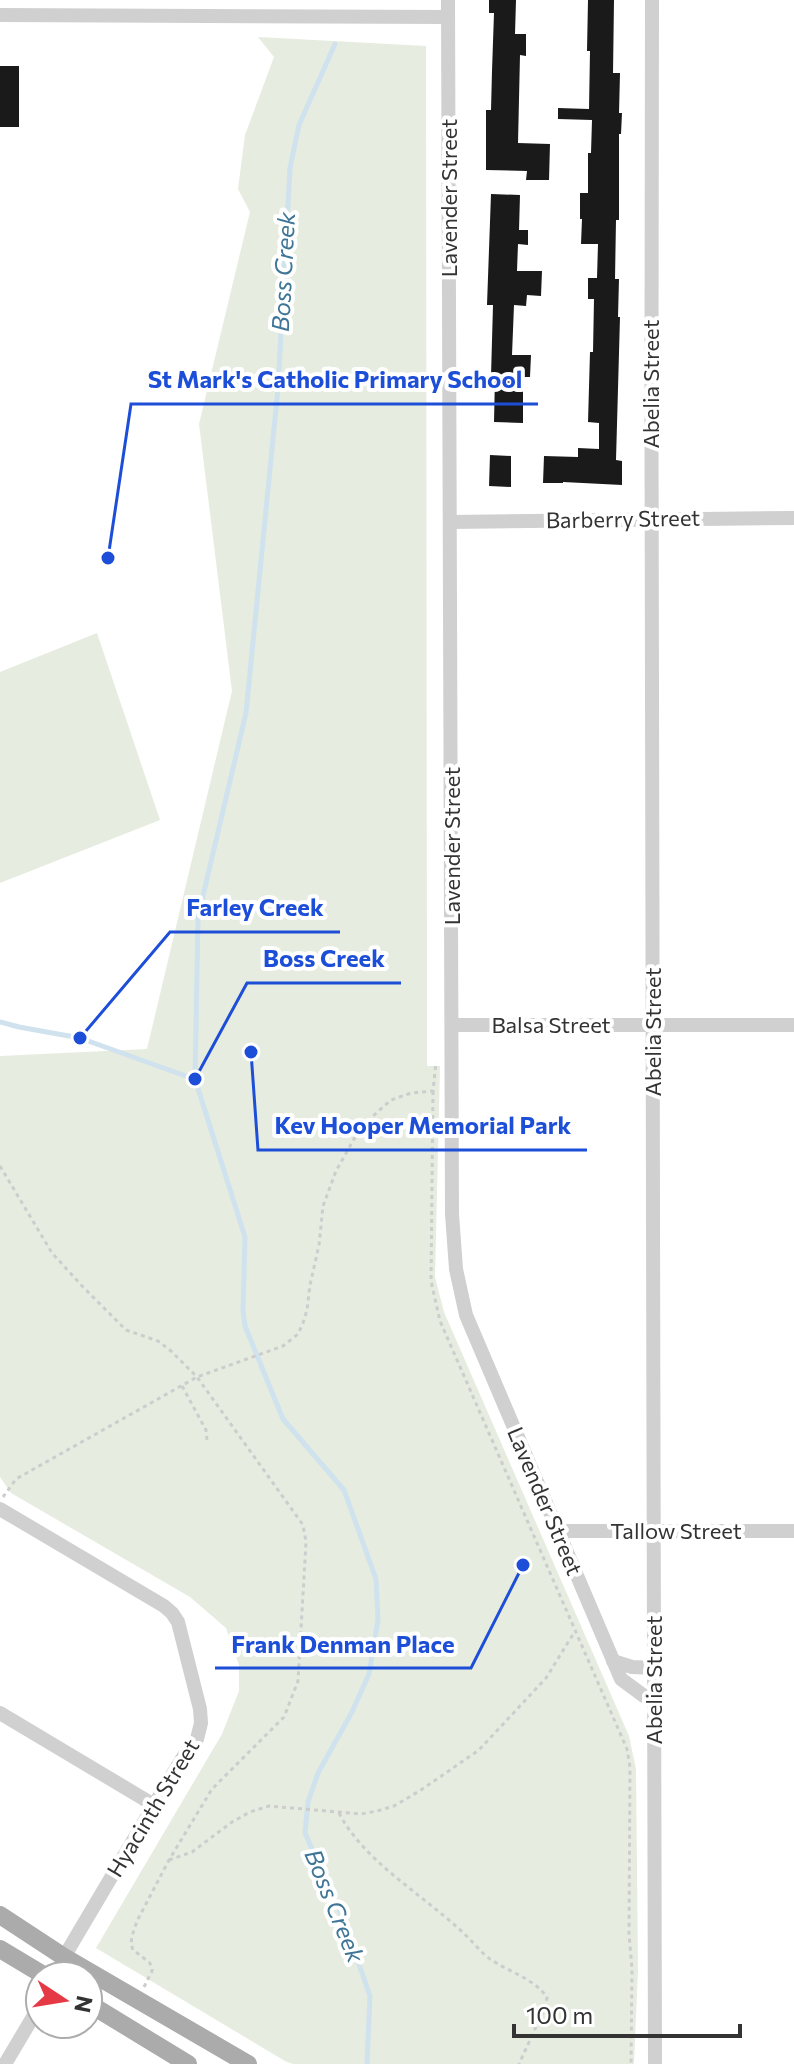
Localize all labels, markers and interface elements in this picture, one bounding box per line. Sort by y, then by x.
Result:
street label: Lavender Street [435,119,462,277]
water label: Boss Creek [265,210,300,333]
street label: Abelia Street [637,320,664,448]
callout: St Mark's Catholic Primary School [131,356,538,404]
text: St Mark's Catholic Primary School [148,364,522,393]
street label: Barberry Street [546,504,700,533]
street label: Lavender Street [438,767,465,925]
callout: Farley Creek [170,884,340,932]
text: Farley Creek [186,892,324,921]
callout: Boss Creek [247,935,401,983]
text: Boss Creek [263,943,385,972]
street label: Abelia Street [639,968,666,1096]
street label: Balsa Street [491,1011,611,1038]
callout: Kev Hooper Memorial Park [258,1102,587,1150]
text: Kev Hooper Memorial Park [275,1110,572,1139]
street label: Lavender Street [502,1423,589,1579]
street label: Tallow Street [610,1517,742,1544]
street label: Abelia Street [640,1616,667,1744]
callout: Frank Denman Place [215,1620,471,1668]
text: Frank Denman Place [231,1629,455,1658]
street label: Hyacinth Street [101,1734,204,1882]
water label: Boss Creek [299,1844,372,1967]
north arrow [24,1960,104,2040]
scale bar [514,1988,740,2038]
text: N [69,1993,99,2015]
text: 100 m [526,2000,593,2029]

